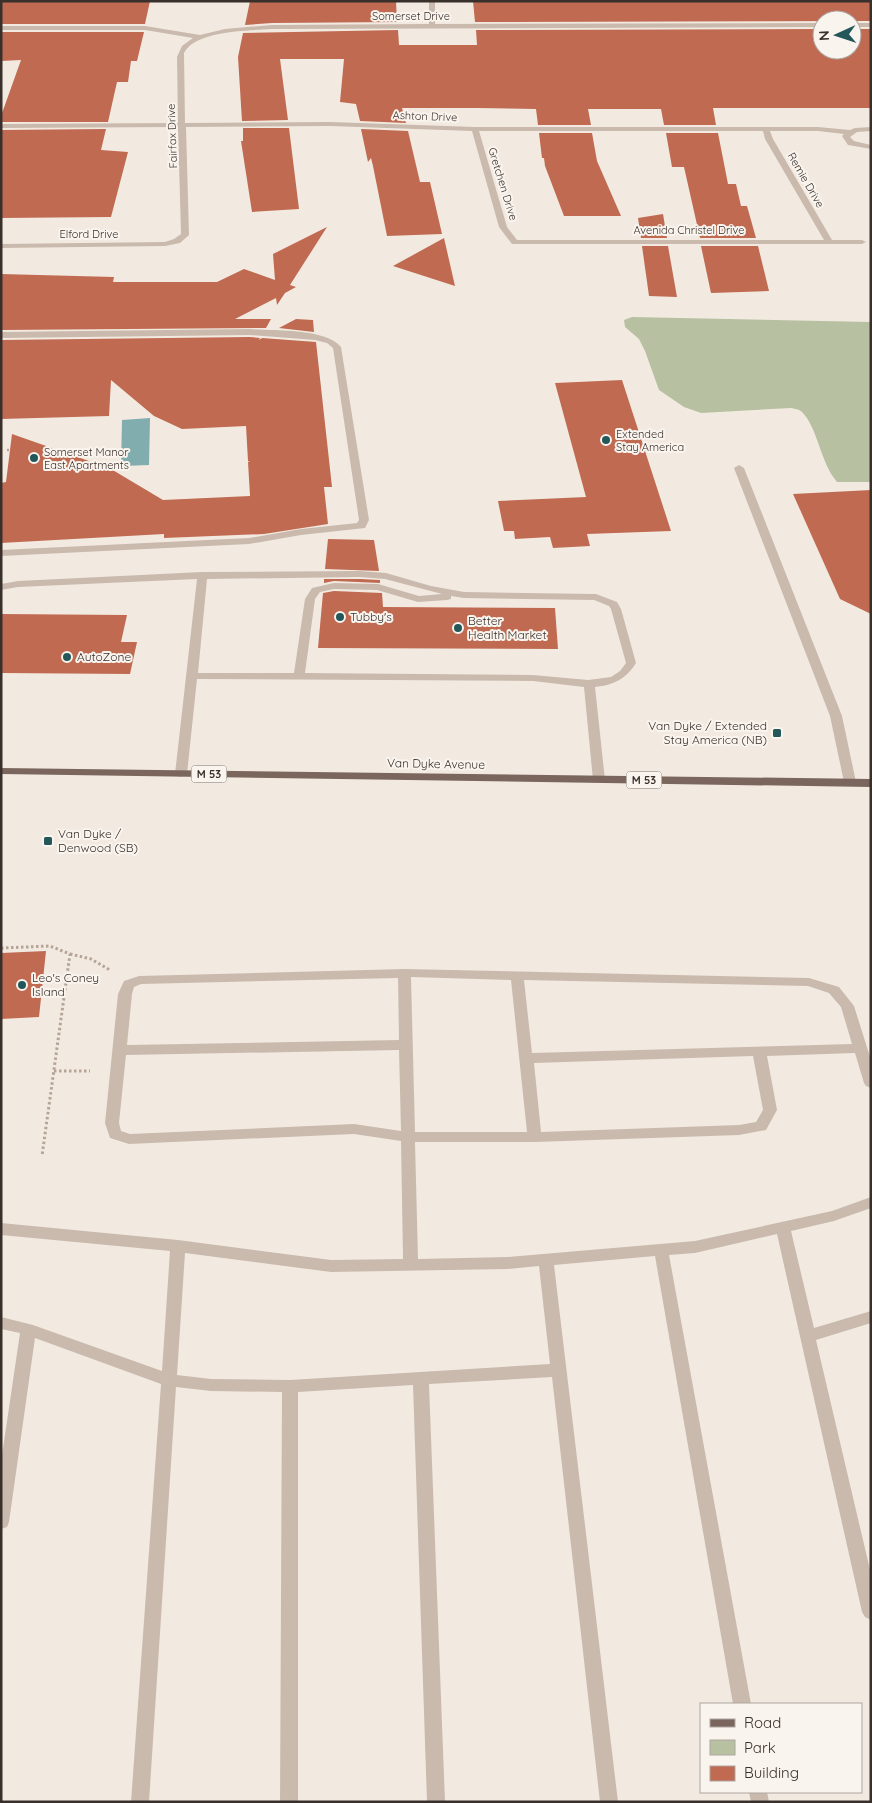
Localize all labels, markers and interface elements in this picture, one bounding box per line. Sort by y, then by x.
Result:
street label: Somerset Drive [372,9,450,23]
north arrow [812,10,862,60]
text: N [815,30,833,41]
street label: Fairfax Drive [164,103,180,169]
street label: Ashton Drive [392,108,458,124]
street label: Gretchen Drive [485,146,521,222]
street label: Remie Drive [785,150,827,210]
street label: Avenida Christel Drive [634,223,744,237]
street label: Elford Drive [59,227,119,241]
place label: Extended Stay America [616,427,684,454]
marker: Extended Stay America [600,434,612,446]
place label: Somerset Manor East Apartments [44,445,129,472]
marker: Somerset Manor East Apartments [28,452,40,464]
place label: Tubby's [350,609,392,624]
marker: Tubby's [334,611,346,623]
place label: Better Health Market [468,613,546,642]
marker: Better Health Market [452,622,464,634]
place label: AutoZone [77,649,131,664]
marker: AutoZone [61,651,73,663]
place label: Van Dyke / Extended Stay America (NB) [648,718,767,747]
marker: Van Dyke / Extended Stay America (NB) [771,727,783,739]
street label: Van Dyke Avenue [387,755,485,772]
road number: M 53 [192,766,226,782]
road number: M 53 [626,772,662,788]
place label: Van Dyke / Denwood (SB) [58,826,138,855]
marker: Van Dyke / Denwood (SB) [42,835,54,847]
place label: Leo's Coney Island [32,970,99,999]
marker: Leo's Coney Island [16,979,28,991]
legend [700,1703,862,1793]
text: Road [744,1713,781,1732]
text: Park [744,1738,776,1757]
text: Building [744,1763,799,1782]

